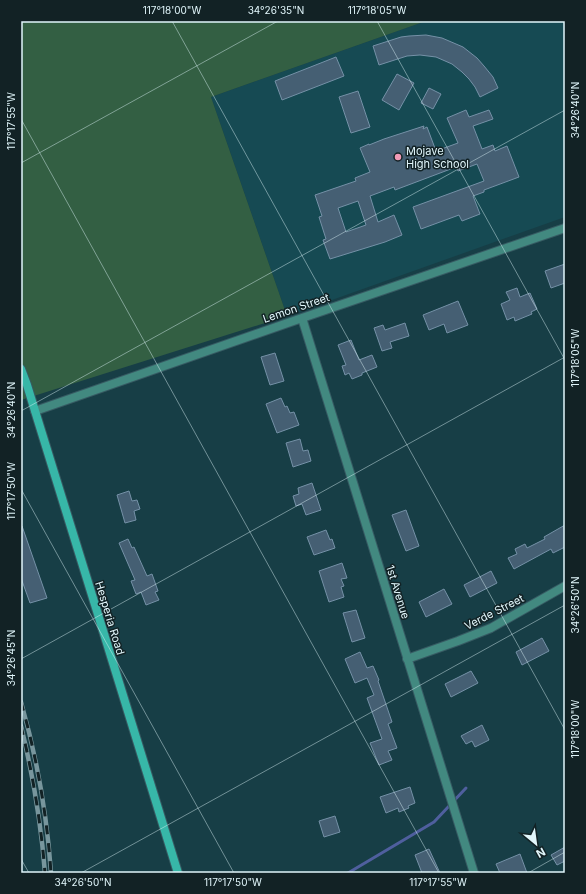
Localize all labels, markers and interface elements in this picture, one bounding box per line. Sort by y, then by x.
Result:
text: 117°18'00"W [143,4,202,16]
text: 34°26'35"N [248,4,304,16]
text: 117°18'05"W [348,4,406,16]
text: 34°26'40"N [569,82,581,138]
text: 117°17'55"W [5,92,17,150]
place label: Mojave High School [406,144,469,171]
marker: Mojave High School [393,152,403,162]
street label: Lemon Street [261,290,332,326]
text: 117°18'05"W [569,329,581,387]
text: 34°26'40"N [5,382,17,438]
text: 117°17'50"W [5,462,17,520]
street label: 1st Avenue [383,563,413,621]
text: 34°26'50"N [569,577,581,633]
street label: Hesperia Road [92,579,128,657]
street label: Verde Street [462,591,526,633]
text: 34°26'45"N [5,630,17,686]
text: 117°18'00"W [569,699,581,758]
north arrow [516,824,556,864]
text: N [534,845,548,861]
text: 34°26'50"N [55,876,111,888]
text: 117°17'50"W [204,876,262,888]
text: 117°17'55"W [409,876,467,888]

